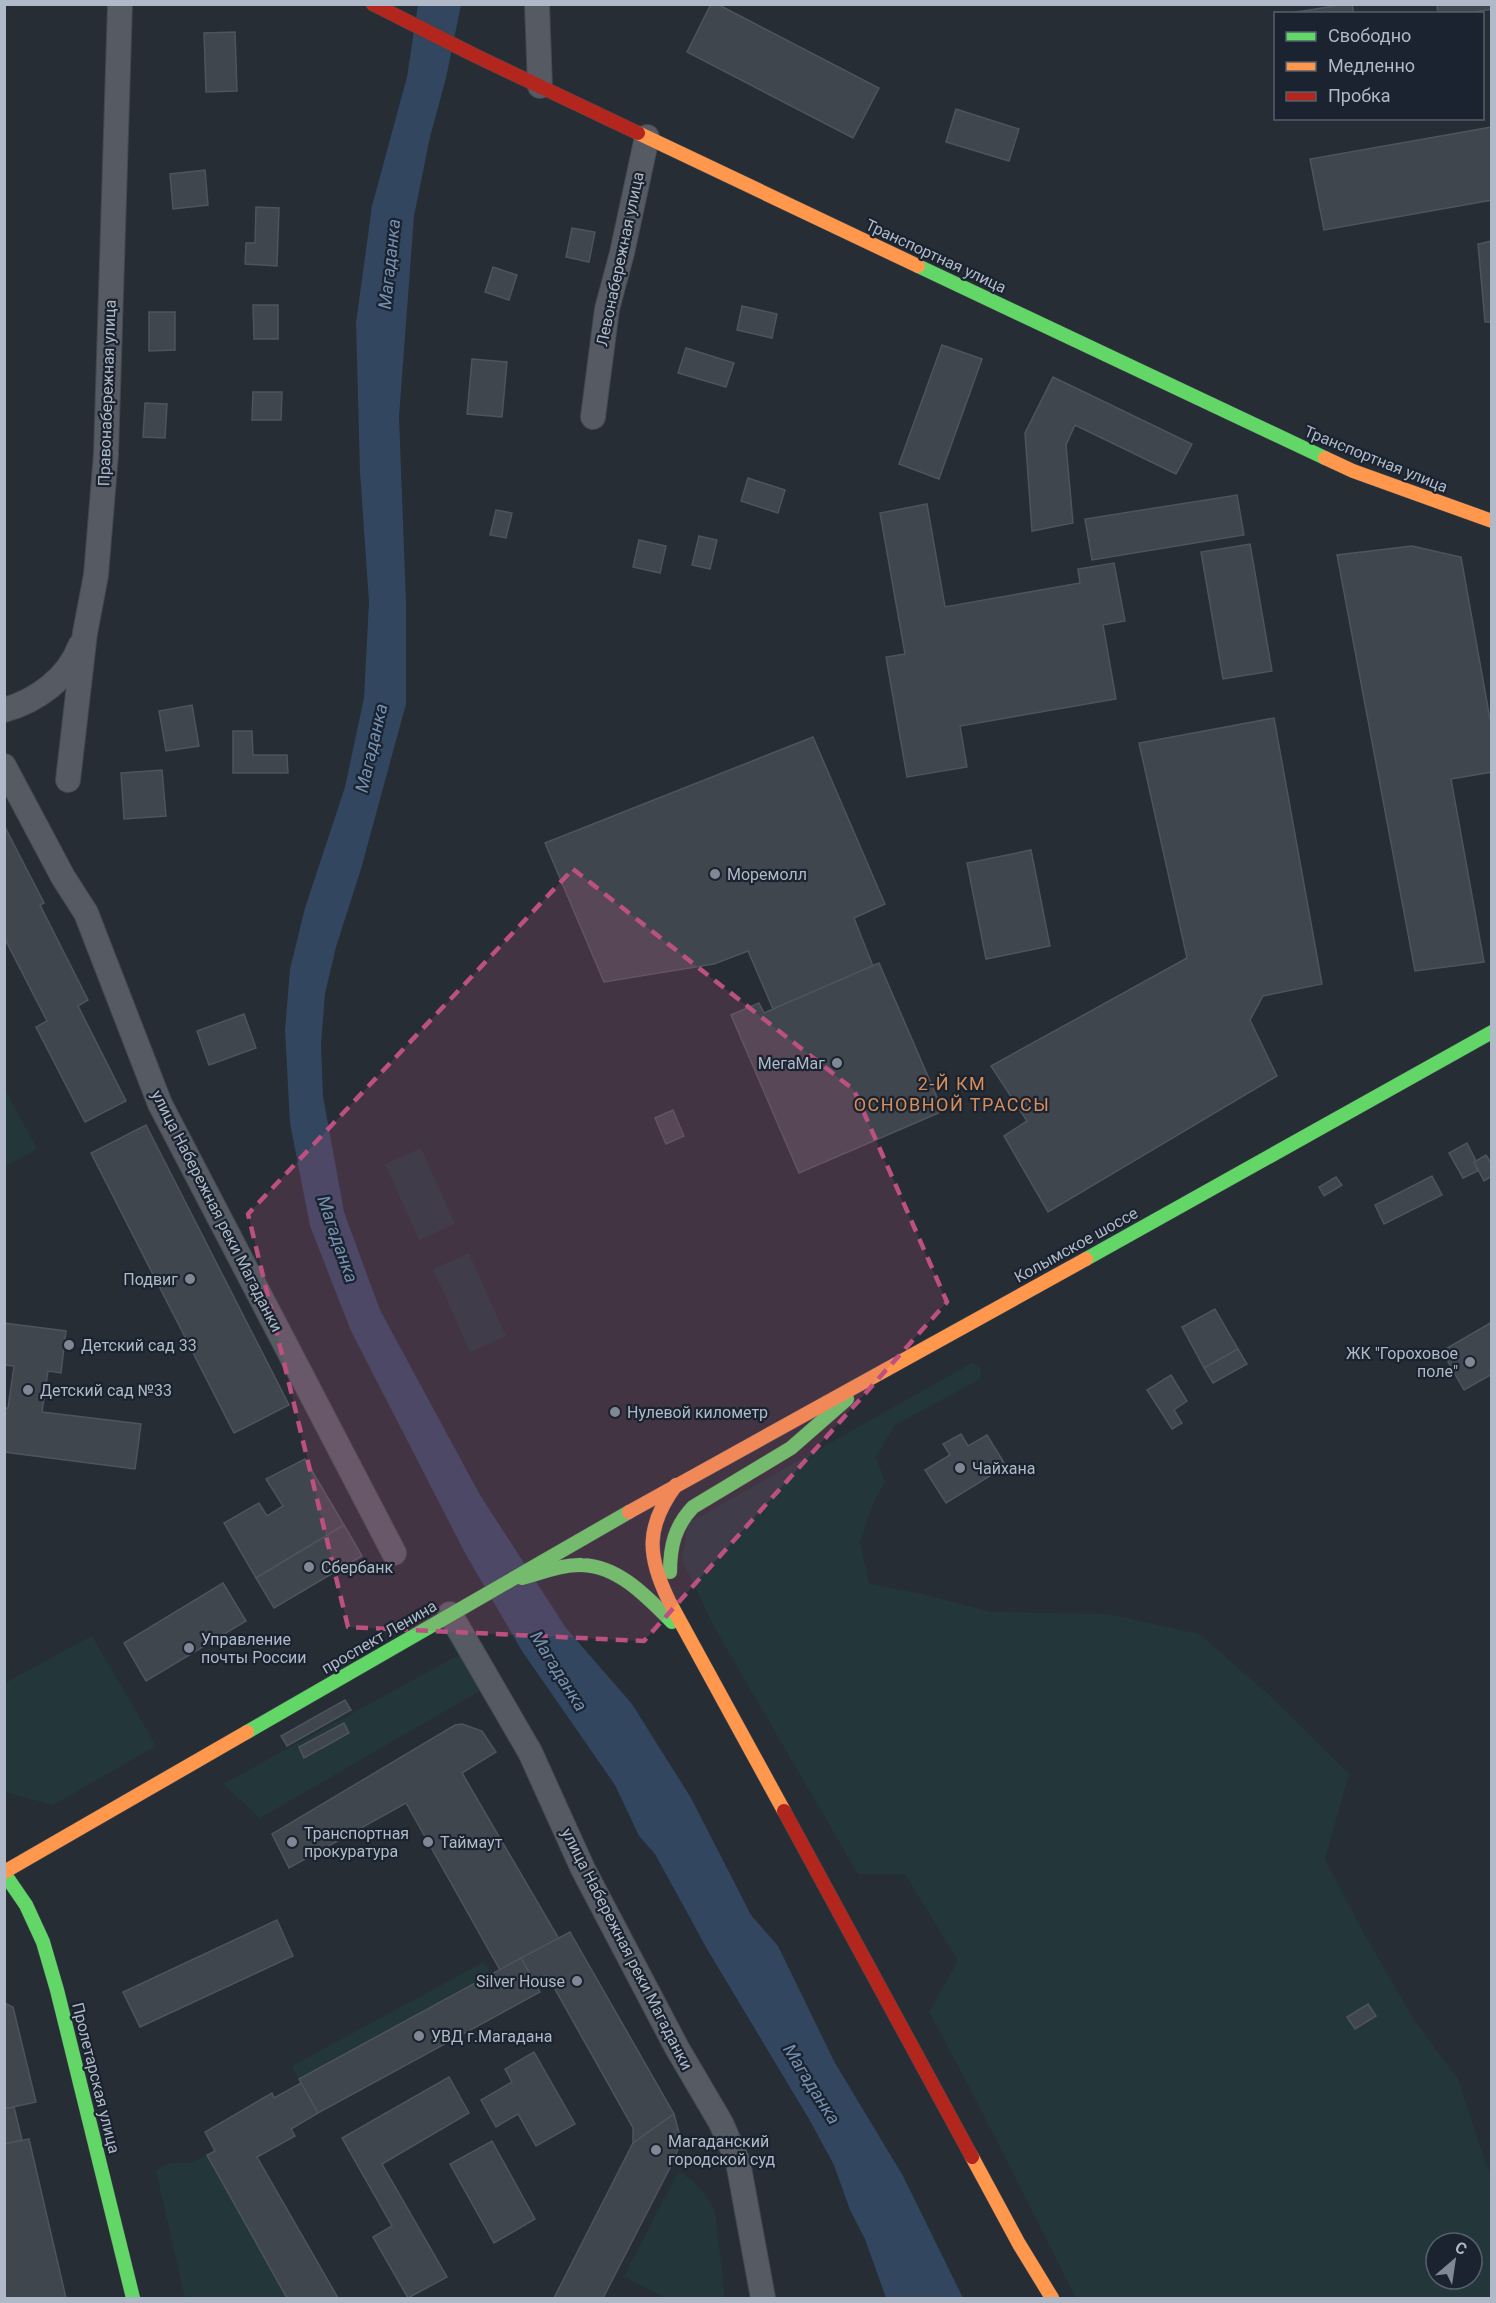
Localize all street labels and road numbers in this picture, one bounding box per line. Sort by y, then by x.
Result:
street label: Левонабережная улица [592,170,648,348]
street label: Транспортная улица [863,215,1009,297]
street label: Правонабережная улица [94,299,120,487]
street label: Транспортная улица [1302,422,1450,496]
street label: улица Набережная реки Магаданки [148,1087,286,1335]
street label: Колымское шоссе [1011,1203,1141,1287]
street label: проспект Ленина [318,1596,440,1678]
street label: улица Набережная реки Магаданки [558,1825,696,2073]
street label: Пролетарская улица [68,2001,124,2155]

